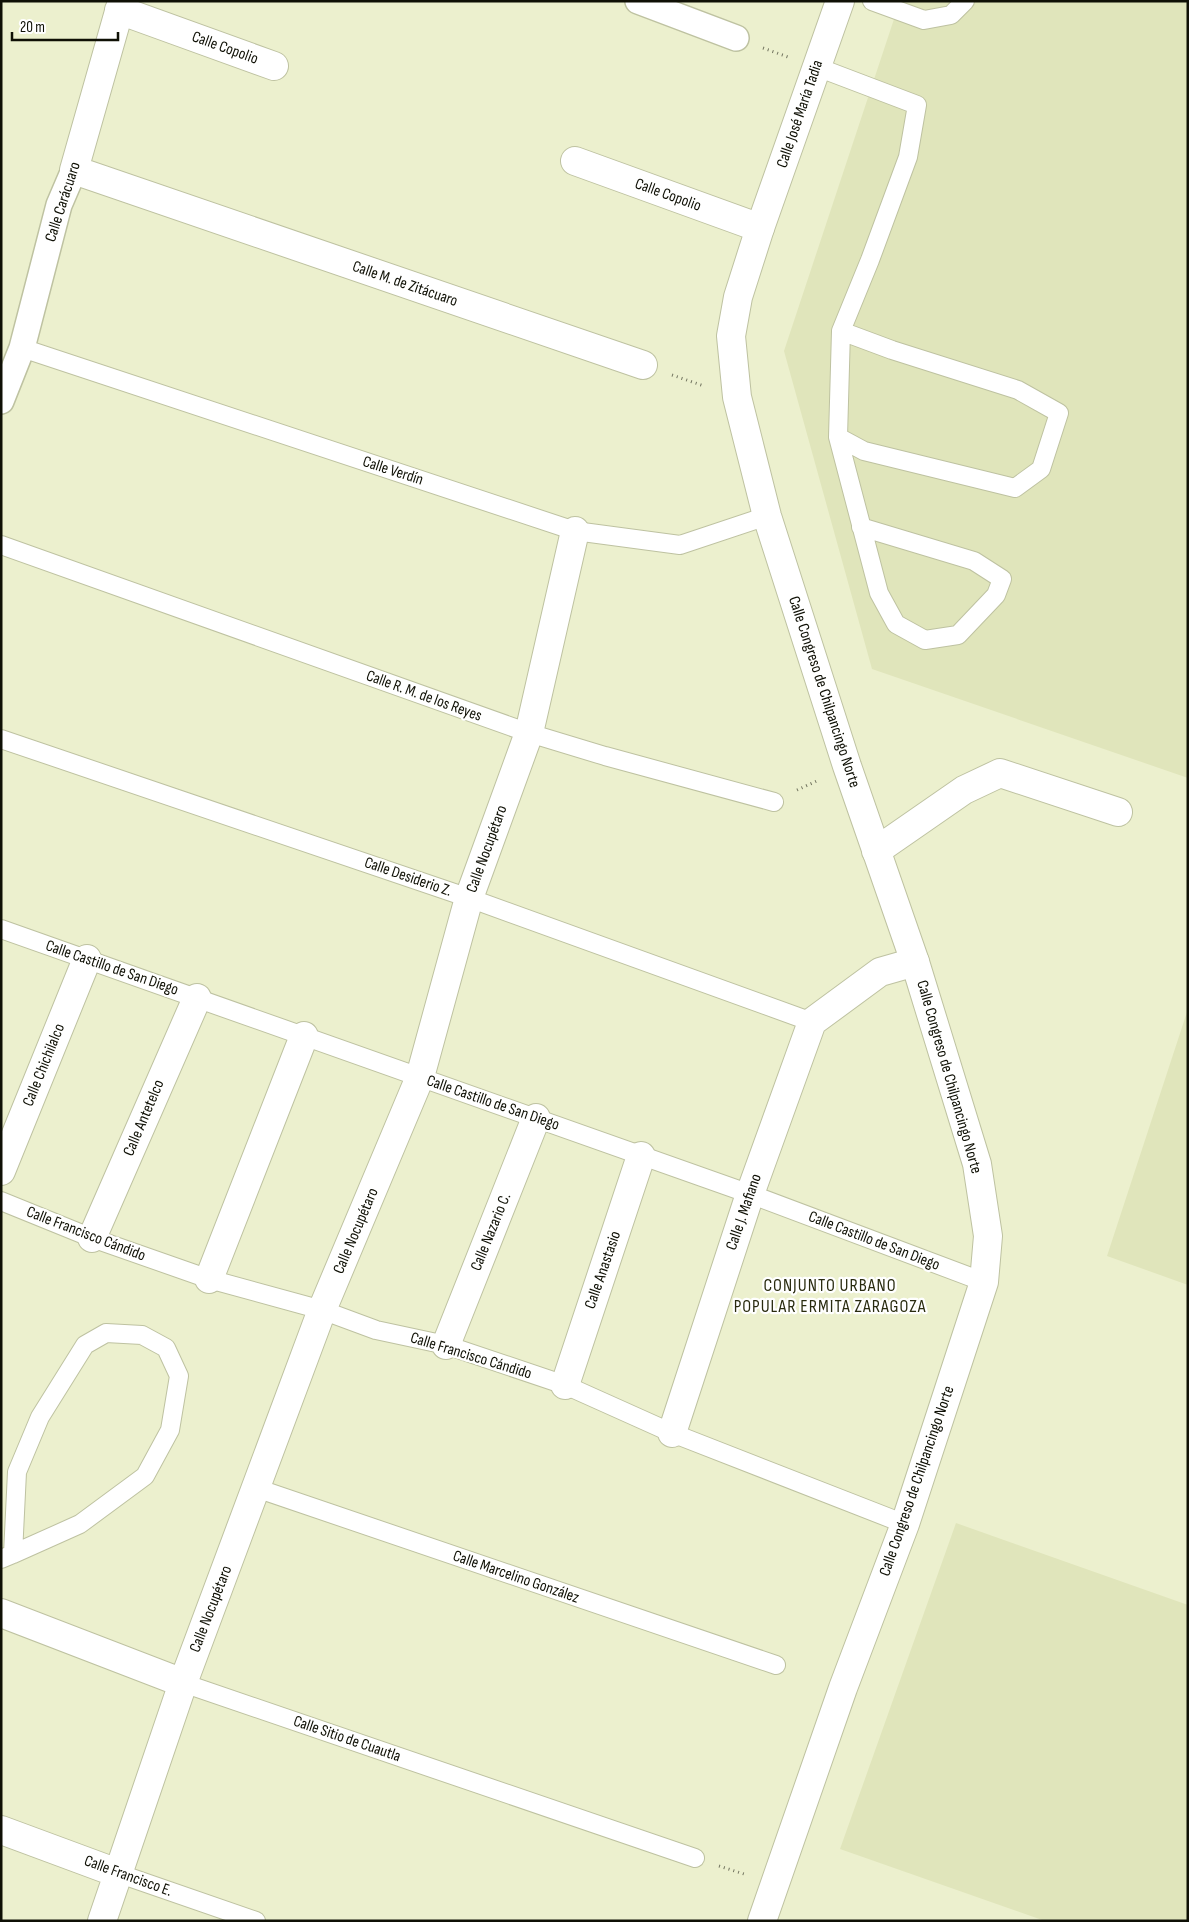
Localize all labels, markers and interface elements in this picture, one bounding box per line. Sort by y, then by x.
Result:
scale bar [12,10,119,42]
text: 20 m [20,18,45,37]
street label: Calle Copolio [189,27,261,69]
street label: Calle José María Tadia [773,58,827,170]
street label: Calle Carácuaro [41,160,85,244]
street label: Calle Copolio [632,174,704,216]
street label: Calle M. de Zitácuaro [350,257,460,311]
street label: Calle Verdín [360,452,426,490]
street label: Calle Congreso de Chilpancingo Norte [784,594,864,790]
street label: Calle R. M. de los Reyes [363,666,485,726]
street label: Calle Nocupétaro [462,803,512,895]
street label: Calle Desiderio Z. [362,853,454,901]
street label: Calle Castillo de San Diego [43,936,181,1000]
street label: Calle Congreso de Chilpancingo Norte [912,978,986,1176]
street label: Calle Chichilalco [19,1021,69,1109]
street label: Calle Castillo de San Diego [424,1071,562,1135]
street label: Calle Antetelco [119,1077,169,1159]
street label: Calle J. Mafiano [722,1171,766,1253]
street label: Calle Nocupétaro [329,1185,383,1277]
street label: Calle Nazario C. [467,1190,515,1274]
street label: Calle Francisco Cándido [24,1203,148,1265]
street label: Calle Castillo de San Diego [806,1207,942,1275]
street label: Calle Anastasio [581,1229,625,1311]
district label: CONJUNTO URBANO POPULAR ERMITA ZARAGOZA [734,1275,926,1317]
street label: Calle Francisco Cándido [408,1328,534,1384]
street label: Calle Congreso de Chilpancingo Norte [875,1383,959,1579]
street label: Calle Marcelino González [450,1546,582,1608]
street label: Calle Nocupétaro [186,1563,236,1655]
street label: Calle Sitio de Cuautla [291,1712,403,1766]
street label: Calle Francisco E. [81,1851,175,1901]

